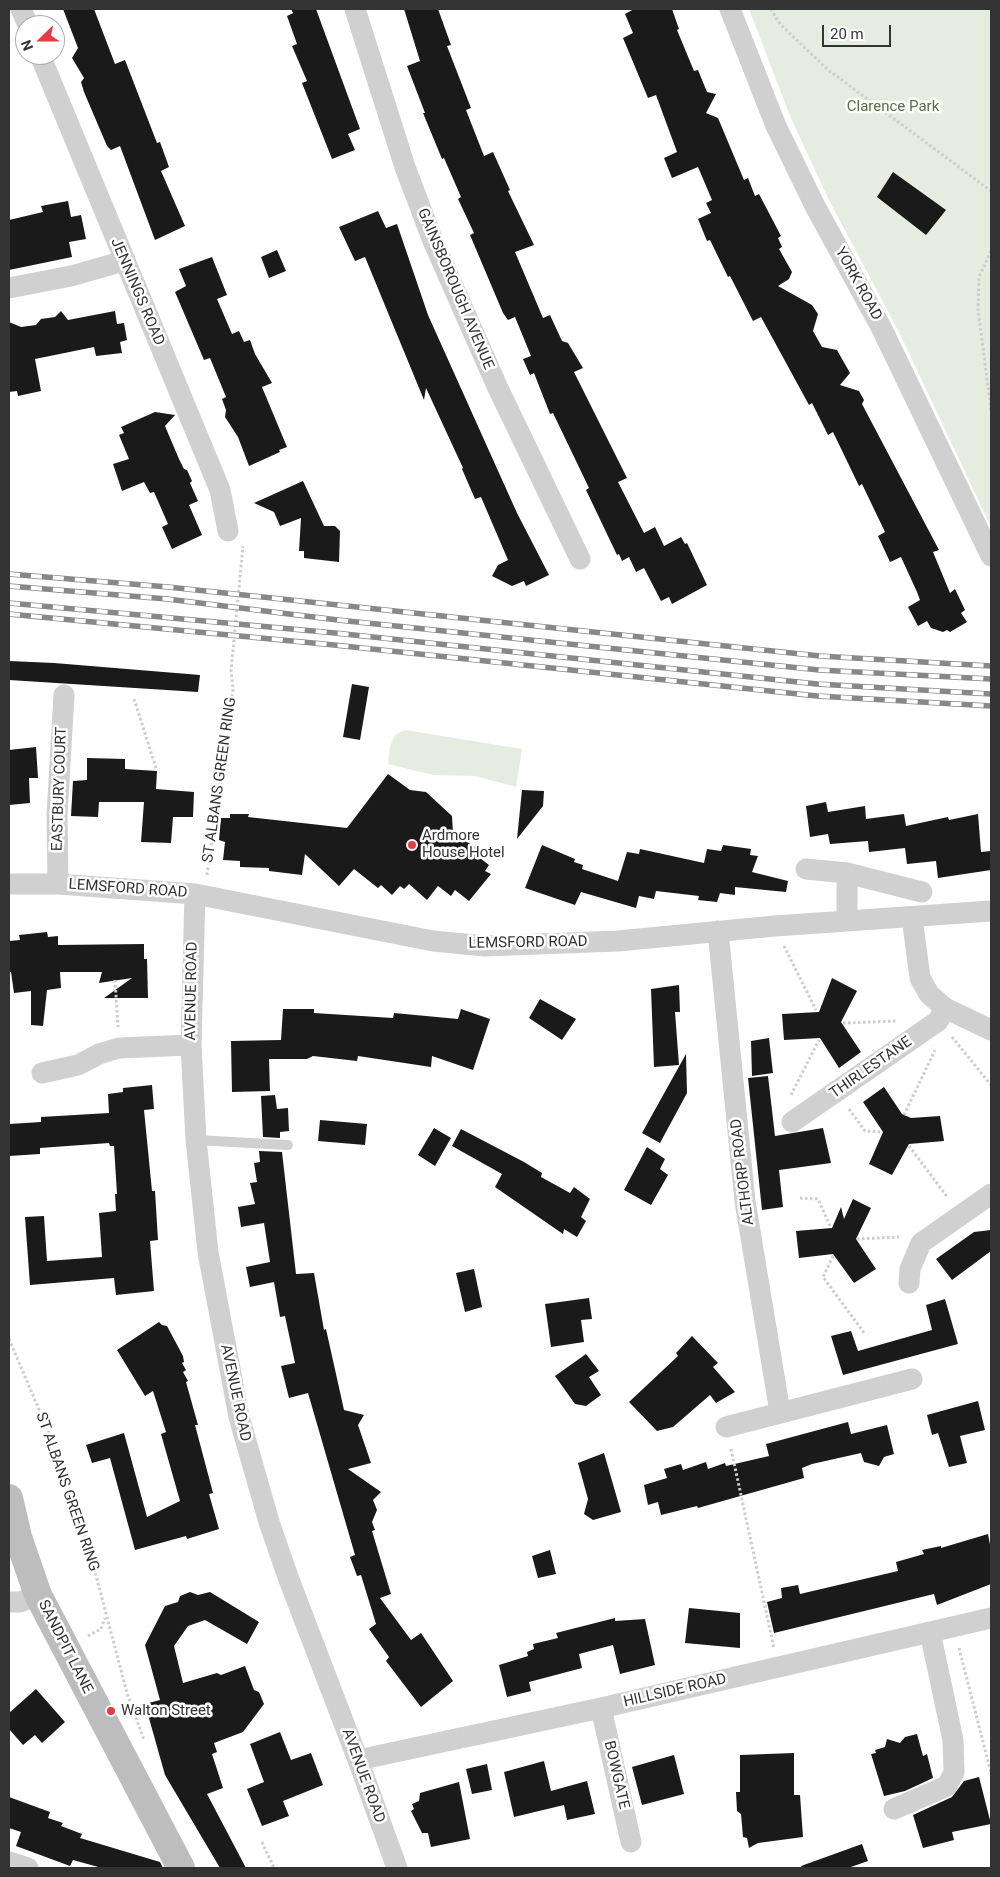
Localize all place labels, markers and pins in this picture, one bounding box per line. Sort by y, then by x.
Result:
place label: Ardmore House Hotel [422,827,505,862]
marker: Ardmore House Hotel [406,839,418,851]
place label: Walton Street [121,1702,211,1720]
marker: Walton Street [105,1705,117,1717]

